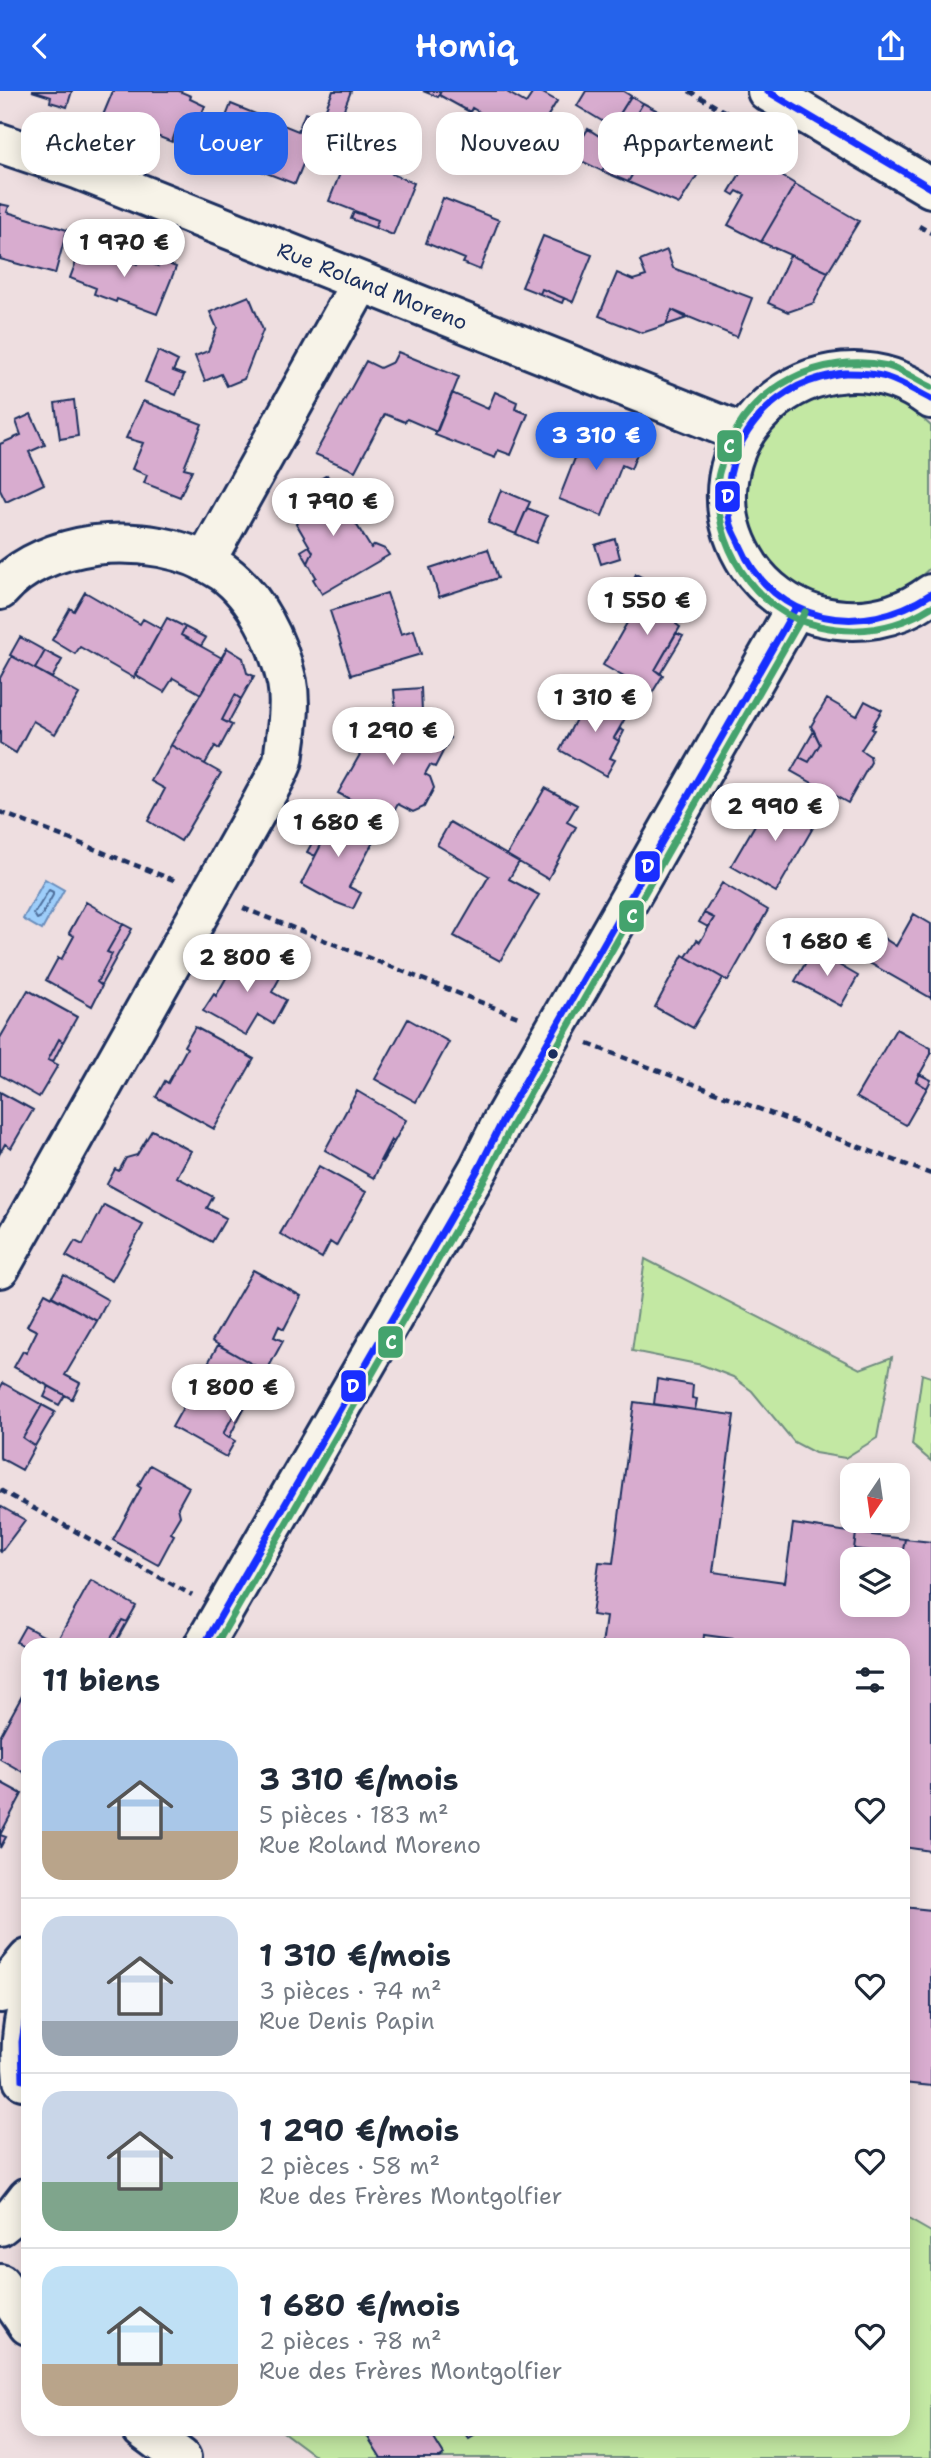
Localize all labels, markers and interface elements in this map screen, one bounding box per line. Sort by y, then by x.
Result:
text: Homiq [415,24,516,67]
icon: back [21,27,59,65]
icon: share [872,27,910,65]
chip: Acheter [21,112,160,175]
chip: Louer [174,112,288,175]
chip: Filtres [302,112,422,175]
chip: Nouveau [436,112,584,175]
chip: Appartement [598,112,798,175]
pin: 1 970 € [59,219,189,279]
text: 1 970 € [79,227,169,257]
street label: Rue Roland Moreno [273,236,472,337]
pin: 3 310 € [531,413,661,472]
text: 3 310 € [552,420,640,450]
line badge: C [716,429,743,463]
text: C [723,434,735,459]
pin: 1 790 € [268,479,398,538]
line badge: D [714,480,741,513]
text: D [721,484,735,509]
text: 1 790 € [288,486,378,516]
pin: 1 550 € [582,577,712,637]
text: 1 550 € [604,585,691,615]
pin: 1 310 € [530,675,660,734]
text: 1 310 € [553,682,637,712]
pin: 1 290 € [328,707,458,767]
text: 1 290 € [348,715,438,745]
pin: 2 990 € [710,783,840,843]
text: 2 990 € [727,791,823,821]
pin: 1 680 € [273,799,403,859]
text: 1 680 € [293,807,383,837]
line badge: D [634,850,661,883]
text: D [641,854,655,879]
line badge: C [618,899,645,933]
text: C [626,904,638,929]
pin: 1 680 € [762,919,892,978]
text: 1 680 € [782,926,872,956]
pin: 2 800 € [182,935,312,994]
text: 2 800 € [199,942,295,972]
unlabelled marker [546,1047,560,1061]
line badge: C [377,1325,404,1359]
text: C [385,1330,397,1355]
pin: 1 800 € [168,1365,298,1424]
line badge: D [340,1369,367,1403]
text: 1 800 € [188,1372,278,1402]
text: D [346,1374,360,1399]
north arrow [840,1463,910,1533]
map controls [840,1463,910,1617]
button: layers [840,1547,910,1617]
text: 11 biens [42,1660,160,1701]
icon: filters [851,1661,889,1699]
text: 3 310 €/mois [259,1759,459,1800]
icon: home [98,1768,182,1852]
icon: heart [851,1791,889,1829]
text: 5 pièces · 183 m² [259,1800,449,1830]
text: Rue Roland Moreno [259,1830,481,1860]
text: 1 310 €/mois [259,1935,451,1976]
icon: home [98,1944,182,2028]
icon: heart [851,1967,889,2005]
text: 3 pièces · 74 m² [259,1976,442,2006]
text: Rue Denis Papin [259,2006,435,2036]
text: 1 290 €/mois [259,2110,459,2151]
icon: home [98,2119,182,2203]
icon: heart [851,2142,889,2180]
text: 2 pièces · 58 m² [259,2151,440,2181]
text: Rue des Frères Montgolfier [259,2181,562,2211]
text: 1 680 €/mois [259,2285,460,2326]
icon: home [98,2294,182,2378]
icon: heart [851,2317,889,2355]
text: 2 pièces · 78 m² [259,2326,442,2356]
text: Rue des Frères Montgolfier [259,2356,562,2386]

